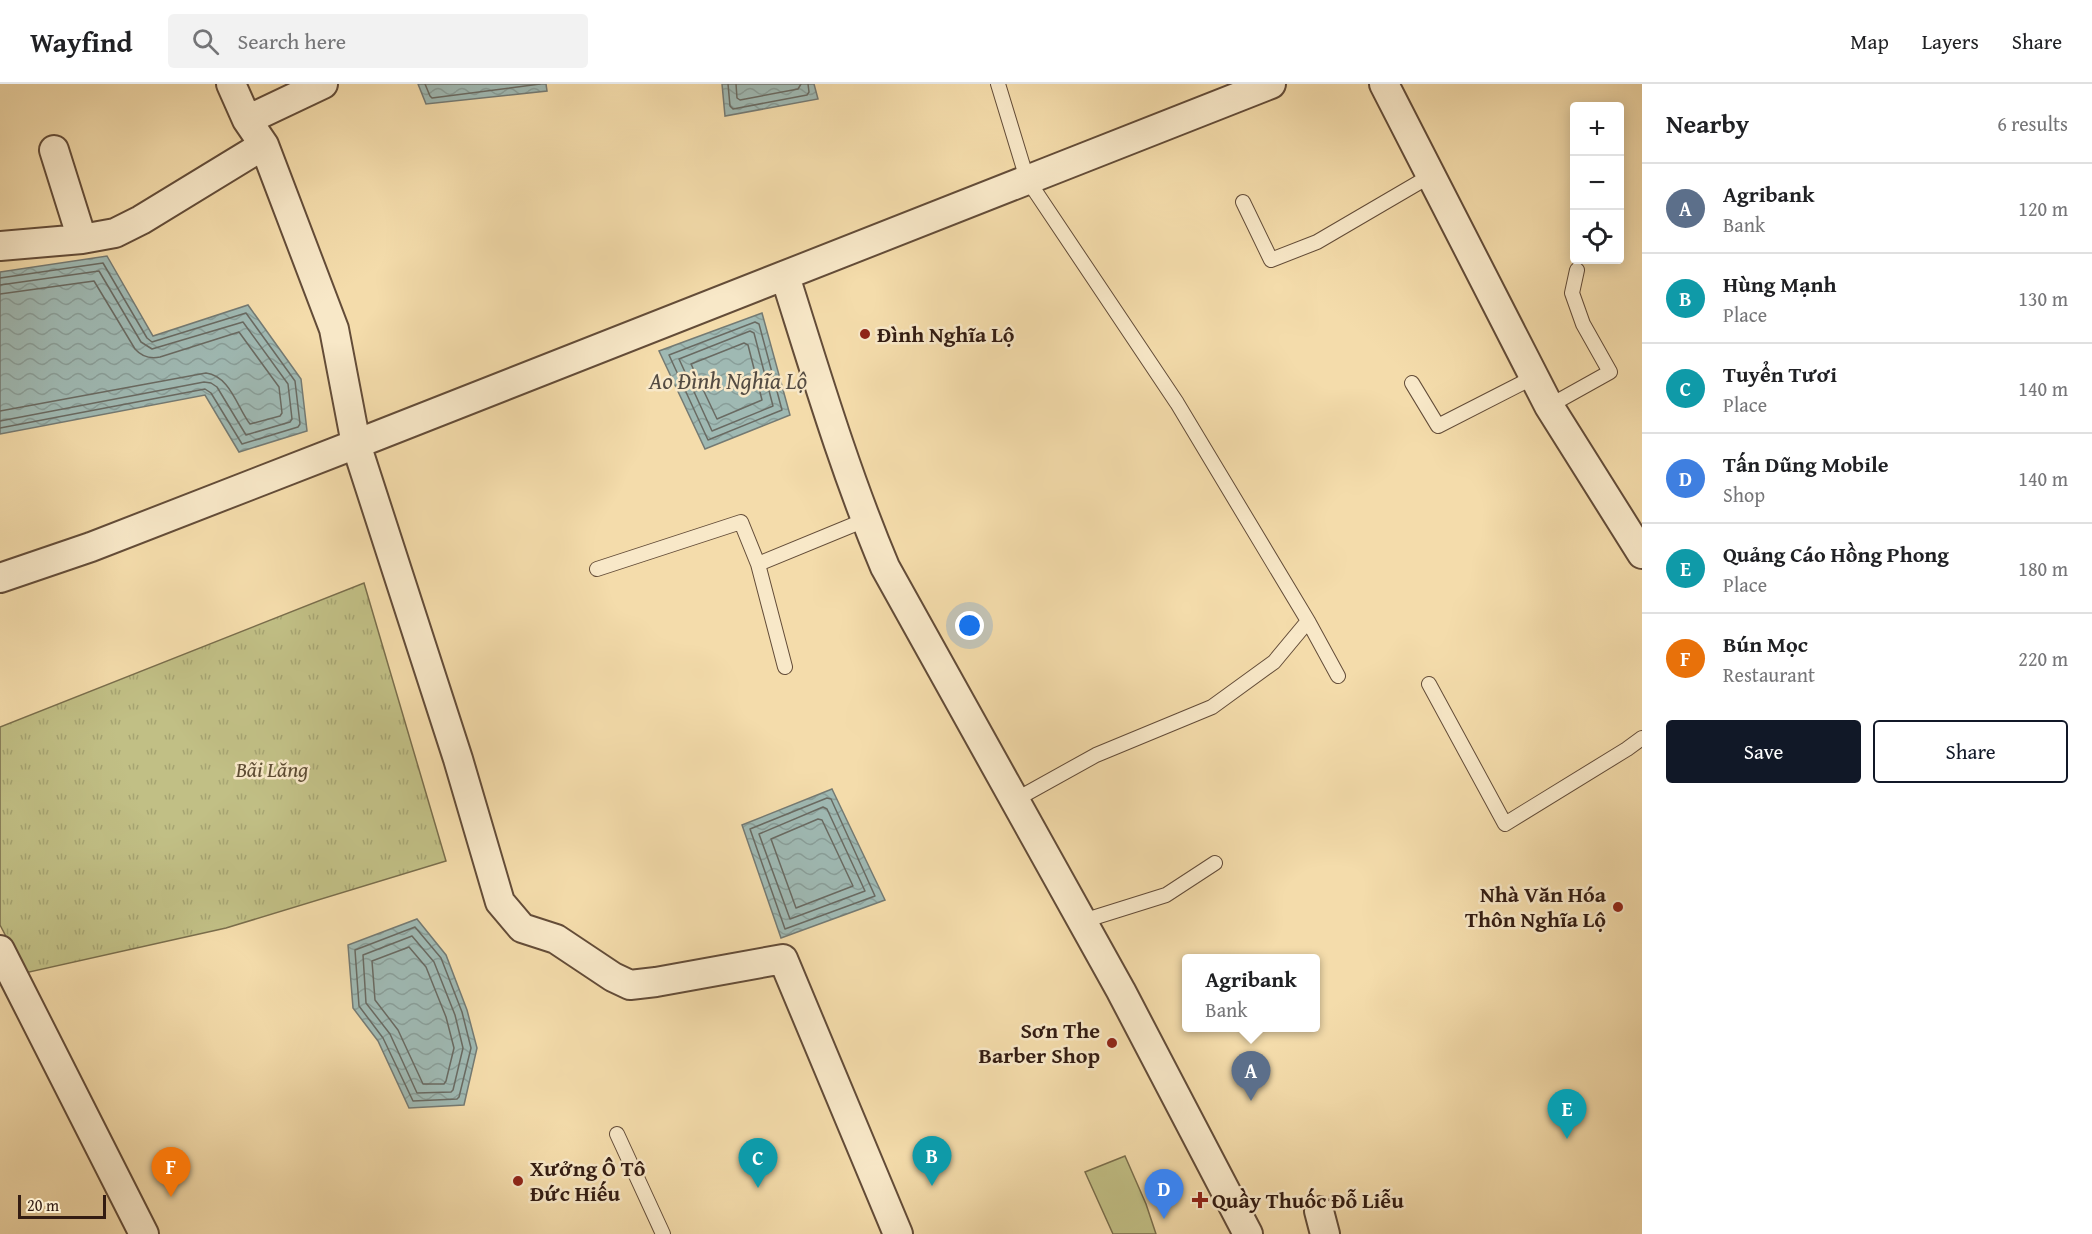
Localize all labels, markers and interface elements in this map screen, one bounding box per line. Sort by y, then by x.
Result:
search box [168,14,588,68]
text: Wayfind [30,21,132,62]
icon: search [189,25,222,58]
text: Search here [237,25,346,57]
text: Map [1850,26,1889,57]
text: Layers [1922,26,1979,57]
text: Share [2012,26,2062,57]
map controls [1570,102,1624,264]
button: + [1570,102,1624,156]
text: Nearby [1666,104,1749,143]
text: 6 results [1997,109,2068,138]
button: − [1570,156,1624,210]
text: Agribank [1723,178,1814,210]
text: A [1679,194,1692,223]
text: 120 m [2018,194,2068,223]
button: locate [1570,210,1624,264]
text: Bank [1723,210,1765,239]
text: Hùng Mạnh [1723,268,1837,300]
text: B [1679,284,1692,313]
text: 130 m [2018,284,2068,313]
text: Place [1723,300,1767,329]
place label: Đình Nghĩa Lộ [877,318,1015,350]
marker: Đình Nghĩa Lộ [858,327,872,341]
text: Tuyển Tươi [1723,358,1837,390]
water label: Ao Đình Nghĩa Lộ [648,363,807,398]
text: C [1680,374,1691,403]
text: 140 m [2018,374,2068,403]
text: Place [1723,390,1767,419]
text: Tấn Dũng Mobile [1723,448,1889,480]
text: D [1679,464,1692,493]
text: 140 m [2018,464,2068,493]
text: Shop [1723,480,1765,509]
text: Quảng Cáo Hồng Phong [1723,538,1949,570]
text: E [1680,554,1691,583]
text: 180 m [2018,554,2068,583]
text: Place [1723,570,1767,599]
your location [955,611,984,640]
text: Bún Mọc [1723,628,1808,660]
text: F [1680,644,1691,673]
text: 220 m [2018,644,2068,673]
text: Restaurant [1723,660,1815,689]
button: Save [1666,720,1861,783]
button: Share [1873,720,2068,783]
park label: Bãi Lăng [235,753,308,785]
place label: Nhà Văn Hóa Thôn Nghĩa Lộ [1465,878,1607,935]
marker: Nhà Văn Hóa Thôn Nghĩa Lộ [1611,900,1625,914]
popup [1182,954,1320,1032]
text: Agribank [1205,963,1297,995]
text: Bank [1205,995,1247,1024]
place label: Sơn The Barber Shop [978,1014,1100,1071]
marker: Sơn The Barber Shop [1105,1036,1119,1050]
pin: A [1232,1052,1270,1101]
pin: E [1548,1090,1586,1139]
pin: B [912,1136,952,1186]
pin: C [738,1138,777,1188]
pin: F [152,1148,190,1197]
place label: Xưởng Ô Tô Đức Hiếu [530,1152,646,1209]
pin: D [1144,1170,1184,1219]
marker: Xưởng Ô Tô Đức Hiếu [511,1174,525,1188]
place label: Quầy Thuốc Đỗ Liễu [1212,1184,1404,1216]
scale bar [18,1192,106,1220]
text: 20 m [27,1193,59,1217]
marker: Quầy Thuốc Đỗ Liễu [1193,1193,1207,1207]

